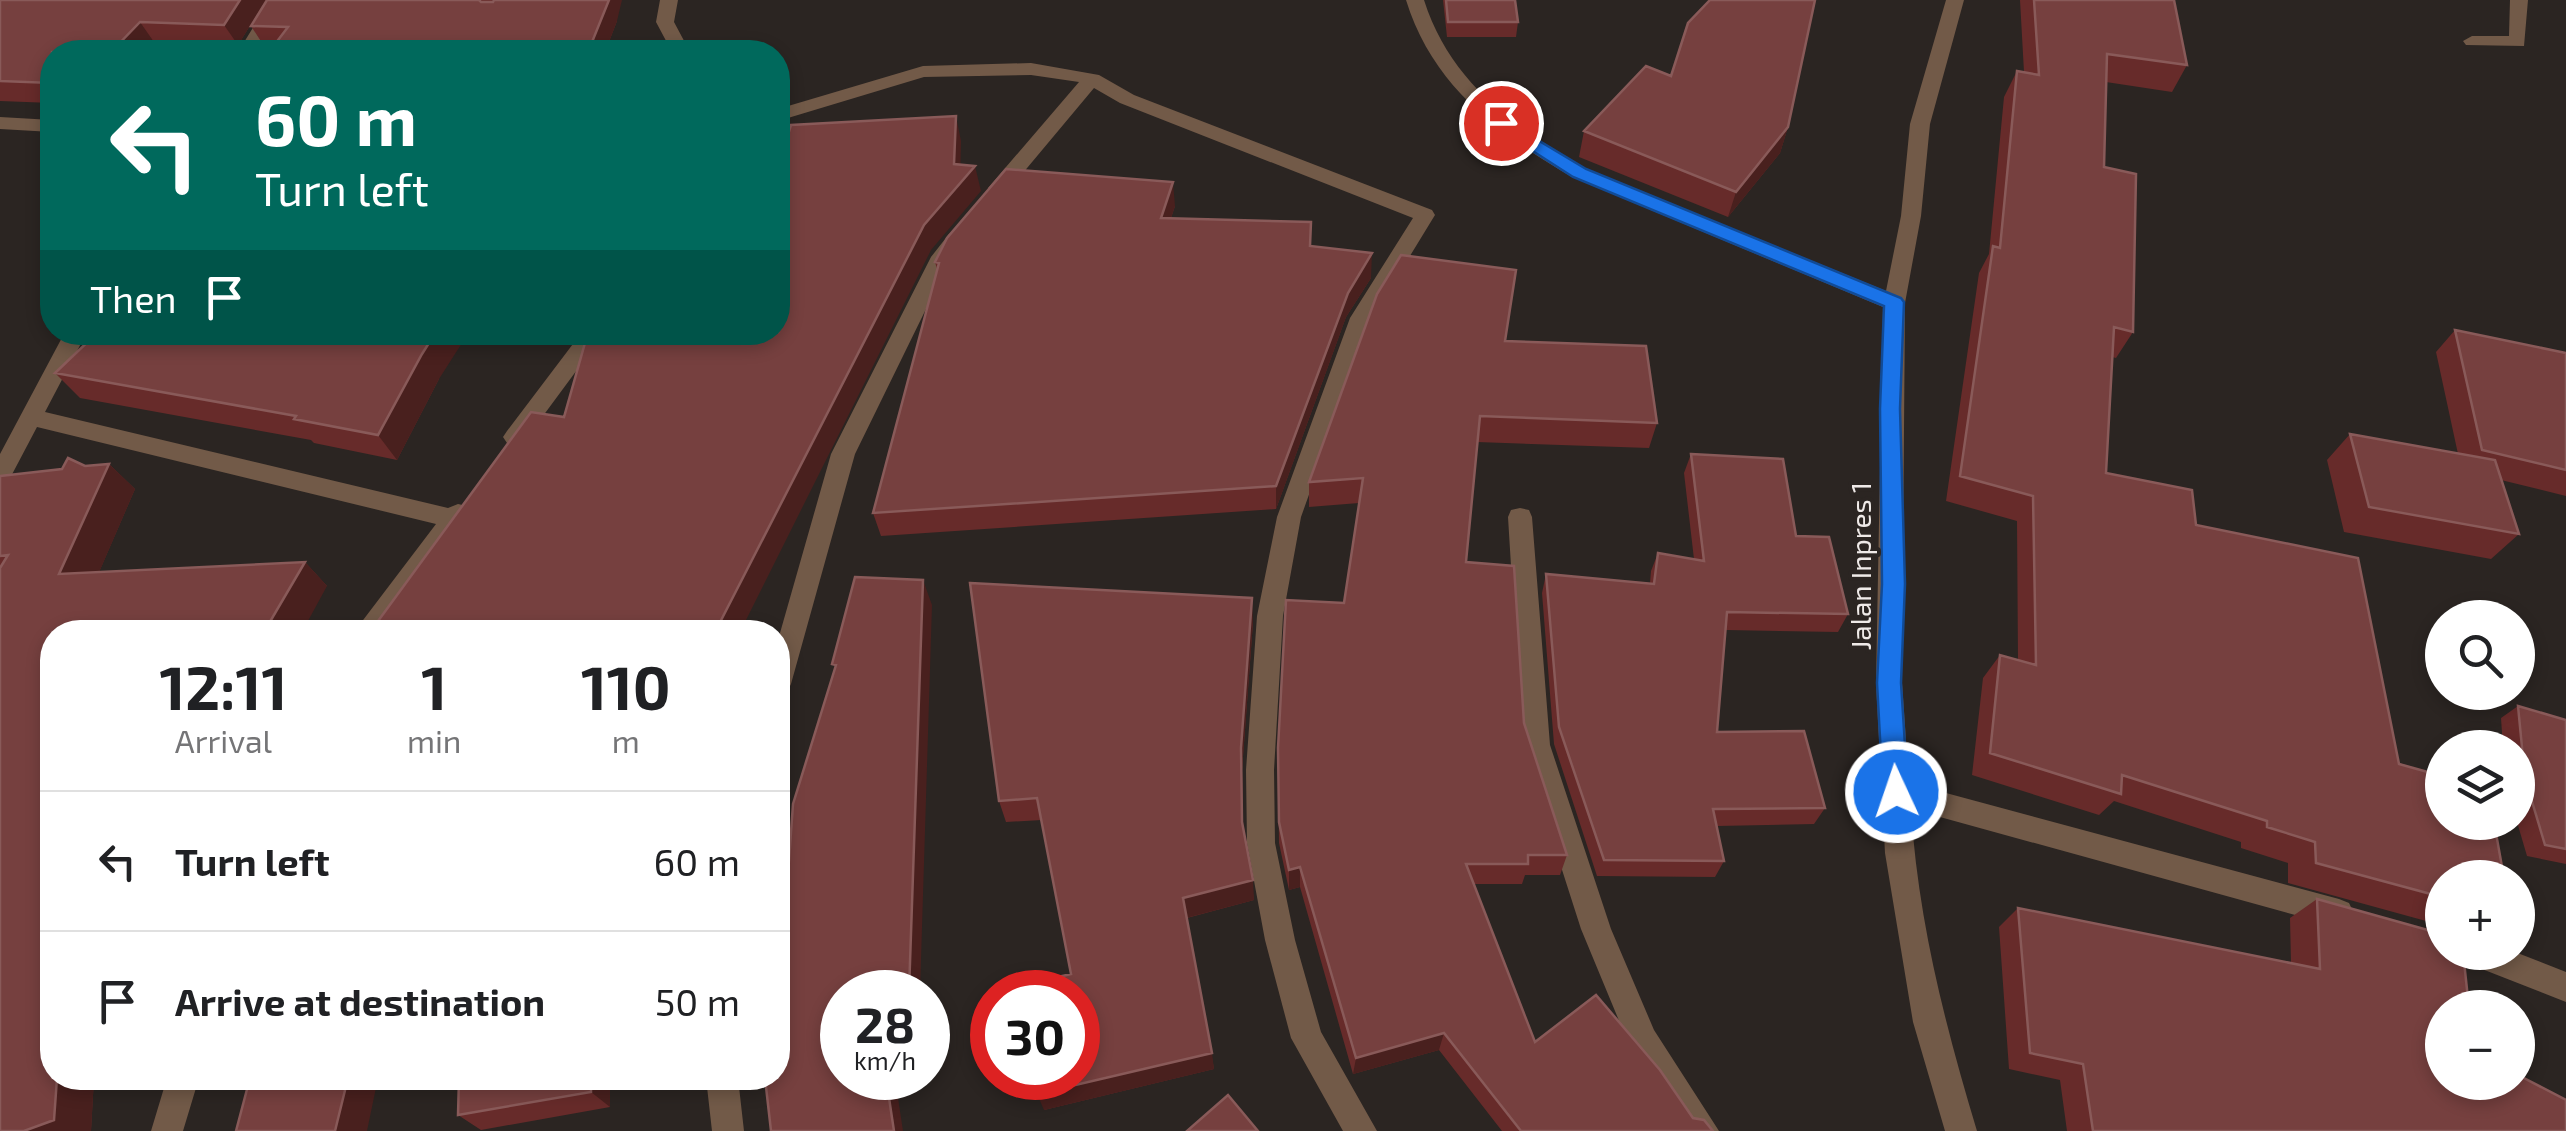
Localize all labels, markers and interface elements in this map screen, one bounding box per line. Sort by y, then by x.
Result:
text: 60 m [255,76,417,160]
icon: left [90,80,220,210]
pin [1459,81,1544,166]
icon: arrive [1474,96,1529,151]
text: Turn left [255,161,429,215]
icon: arrive [197,270,252,325]
text: Then [90,275,177,321]
street label: Jalan Inpres 1 [1843,482,1877,650]
map controls [2425,600,2535,1100]
button: search [2425,600,2535,710]
text: 12:11 [159,650,287,722]
text: 1 [421,650,447,722]
text: 110 [581,650,671,722]
text: Arrival [175,721,272,759]
text: min [407,721,461,759]
text: m [612,721,640,759]
button: layers [2425,730,2535,840]
position arrow [1844,740,1948,844]
icon: left [90,834,145,889]
text: Turn left [175,838,330,884]
text: 60 m [654,838,740,884]
button: + [2425,860,2535,970]
speed limit sign: 30 [970,970,1100,1100]
icon: arrive [90,974,145,1029]
text: Arrive at destination [175,978,545,1024]
text: 50 m [655,978,740,1024]
button: − [2425,990,2535,1100]
text: 28 [855,993,915,1053]
text: km/h [854,1045,916,1075]

